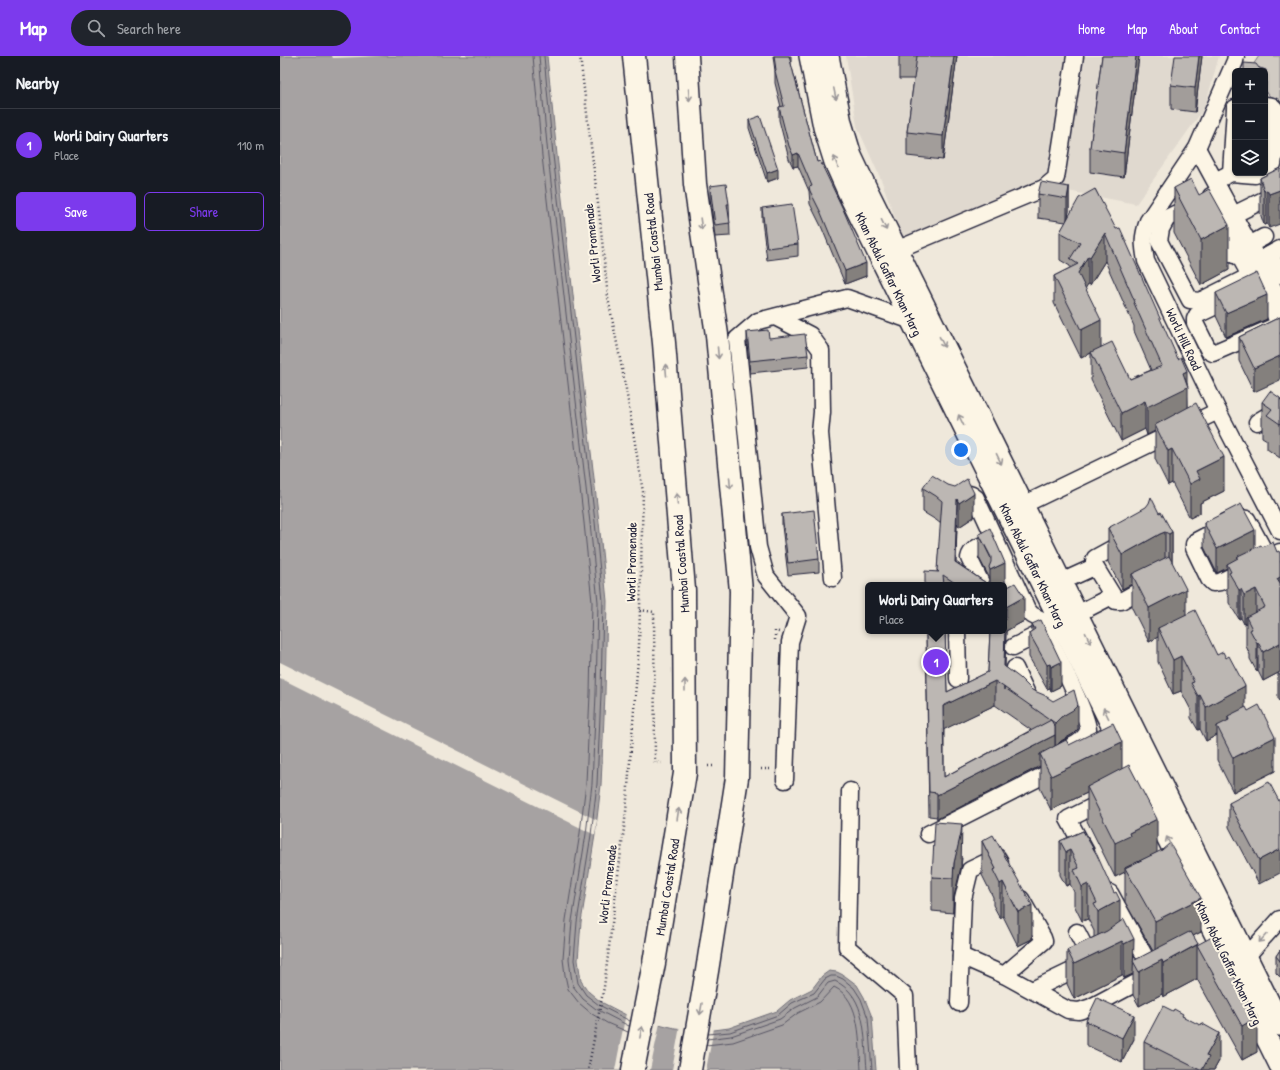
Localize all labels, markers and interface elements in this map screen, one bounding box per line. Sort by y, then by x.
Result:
search box [71,10,351,46]
text: Map [20,15,47,41]
icon: search [85,17,107,39]
text: Search here [117,18,181,39]
text: Home [1078,19,1105,38]
text: Map [1127,19,1147,38]
text: About [1169,19,1198,38]
text: Contact [1220,19,1260,38]
map controls [1232,68,1268,176]
button: + [1232,68,1268,104]
text: Nearby [16,71,59,94]
one-way arrow [831,87,839,100]
one-way arrow [686,88,693,101]
button: − [1232,104,1268,140]
text: Worli Dairy Quarters [54,125,168,146]
text: 1 [27,136,31,154]
text: 110 m [237,136,264,154]
button: layers [1232,140,1268,176]
text: Place [54,146,79,164]
one-way arrow [831,157,839,169]
button: Save [16,192,136,231]
button: Share [144,192,264,231]
street label: Mumbai Coastal Road [639,192,667,292]
street label: Worli Promenade [579,203,605,283]
street label: Khan Abdul Gaffar Khan Marg [851,209,927,339]
one-way arrow [697,217,705,230]
one-way arrow [881,219,888,231]
street label: Worli Hill Road [1162,305,1206,373]
one-way arrow [939,336,946,348]
one-way arrow [715,346,722,359]
one-way arrow [662,364,669,377]
one-way arrow [957,415,964,427]
your location [951,440,971,460]
one-way arrow [996,452,1004,464]
one-way arrow [727,476,734,489]
one-way arrow [673,493,680,506]
street label: Khan Abdul Gaffar Khan Marg [995,500,1071,630]
street label: Mumbai Coastal Road [669,515,693,613]
street label: Worli Promenade [621,522,641,602]
popup [865,582,1007,634]
text: Worli Dairy Quarters [879,589,993,610]
text: Place [879,610,904,628]
one-way arrow [1085,631,1092,643]
pin: 1 [923,647,949,677]
one-way arrow [681,679,689,692]
one-way arrow [1101,707,1109,719]
one-way arrow [675,808,683,821]
one-way arrow [1165,836,1173,848]
street label: Mumbai Coastal Road [650,837,684,937]
street label: Worli Promenade [593,844,621,924]
street label: Khan Abdul Gaffar Khan Marg [1191,898,1267,1028]
one-way arrow [1259,933,1268,943]
one-way arrow [696,1002,704,1015]
one-way arrow [637,1026,645,1039]

